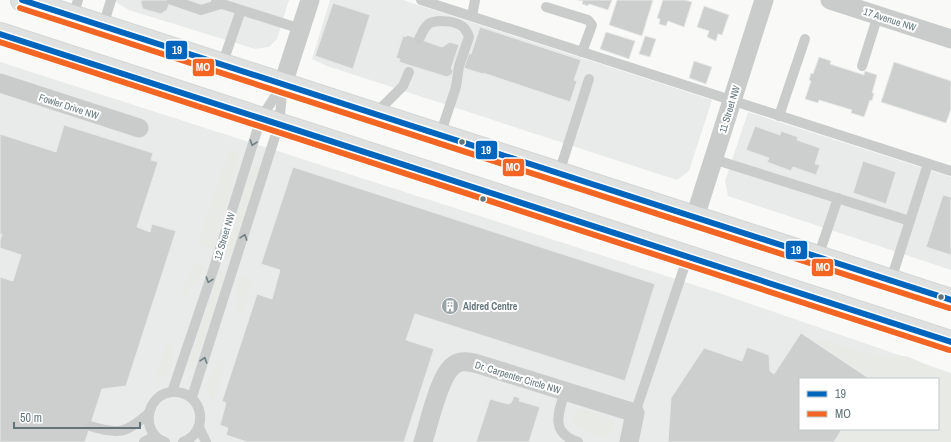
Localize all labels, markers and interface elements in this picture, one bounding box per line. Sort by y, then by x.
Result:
street label: 17 Avenue NW [862,5,918,34]
line badge: 19 [165,40,188,60]
text: 19 [172,43,182,57]
line badge: MO [192,58,215,77]
text: MO [196,60,210,74]
street label: 11 Street NW [716,84,743,134]
street label: Fowler Drive NW [37,91,101,122]
unlabelled marker [457,137,467,147]
one-way arrow [249,139,258,146]
line badge: 19 [475,140,498,160]
text: 19 [481,143,491,157]
line badge: MO [502,158,525,177]
text: MO [506,160,520,174]
unlabelled marker [478,194,488,204]
street label: 12 Street NW [211,210,238,262]
one-way arrow [239,233,247,240]
line badge: 19 [785,240,808,260]
text: 19 [791,243,801,257]
line badge: MO [811,258,834,277]
text: MO [816,260,830,274]
one-way arrow [206,277,214,284]
unlabelled marker [936,292,946,302]
building icon: Aldred Centre [440,296,460,316]
place label: Aldred Centre [463,300,518,313]
one-way arrow [199,357,208,364]
street label: Dr. Carpenter Circle NW [473,358,562,397]
legend [799,378,939,430]
text: 19 [835,386,846,402]
scale bar [14,404,140,430]
text: MO [835,406,851,422]
text: 50 m [20,410,42,426]

